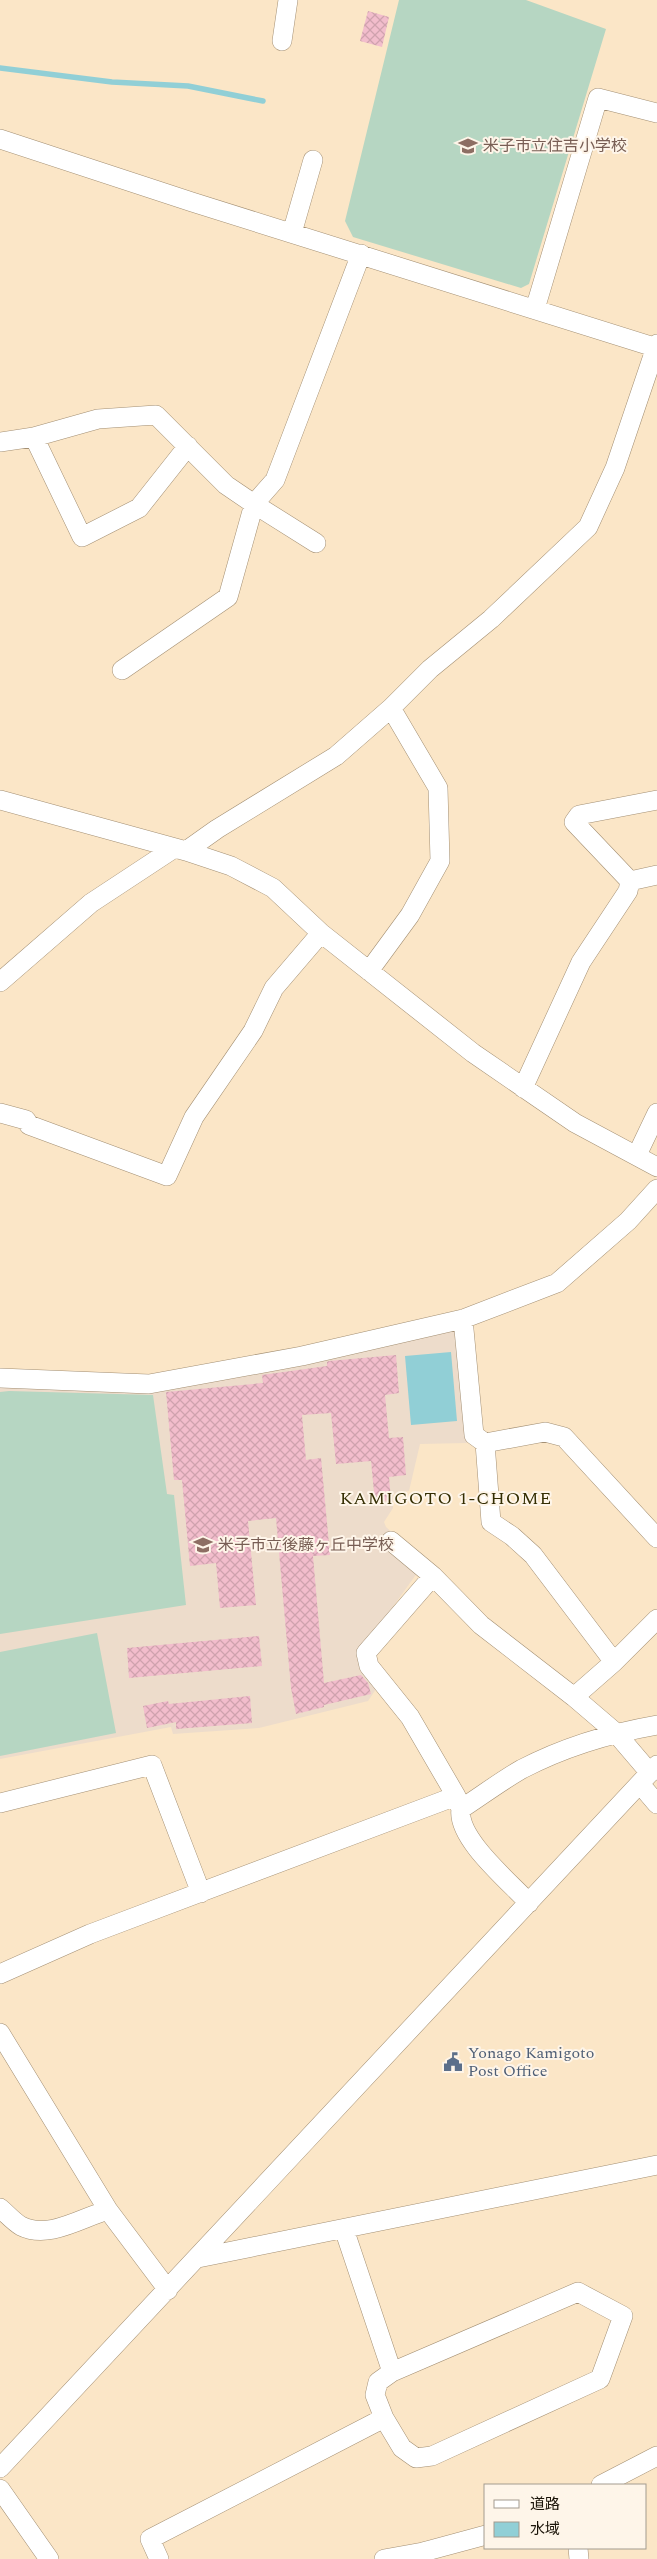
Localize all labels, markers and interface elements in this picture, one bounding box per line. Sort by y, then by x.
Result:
place label: 米子市立住吉小学校 [483,134,627,158]
school or university icon: 米子市立住吉小学校 [457,135,479,157]
district label: KAMIGOTO 1-CHOME [340,1485,552,1512]
place label: 米子市立後藤ヶ丘中学校 [218,1533,394,1557]
school or university icon: 米子市立後藤ヶ丘中学校 [192,1534,214,1556]
place label: Yonago Kamigoto Post Office [468,2041,594,2083]
public building icon: Yonago Kamigoto Post Office [442,2051,464,2073]
legend [484,2484,647,2549]
text: 道路 [530,2493,560,2516]
text: 水域 [530,2518,560,2541]

